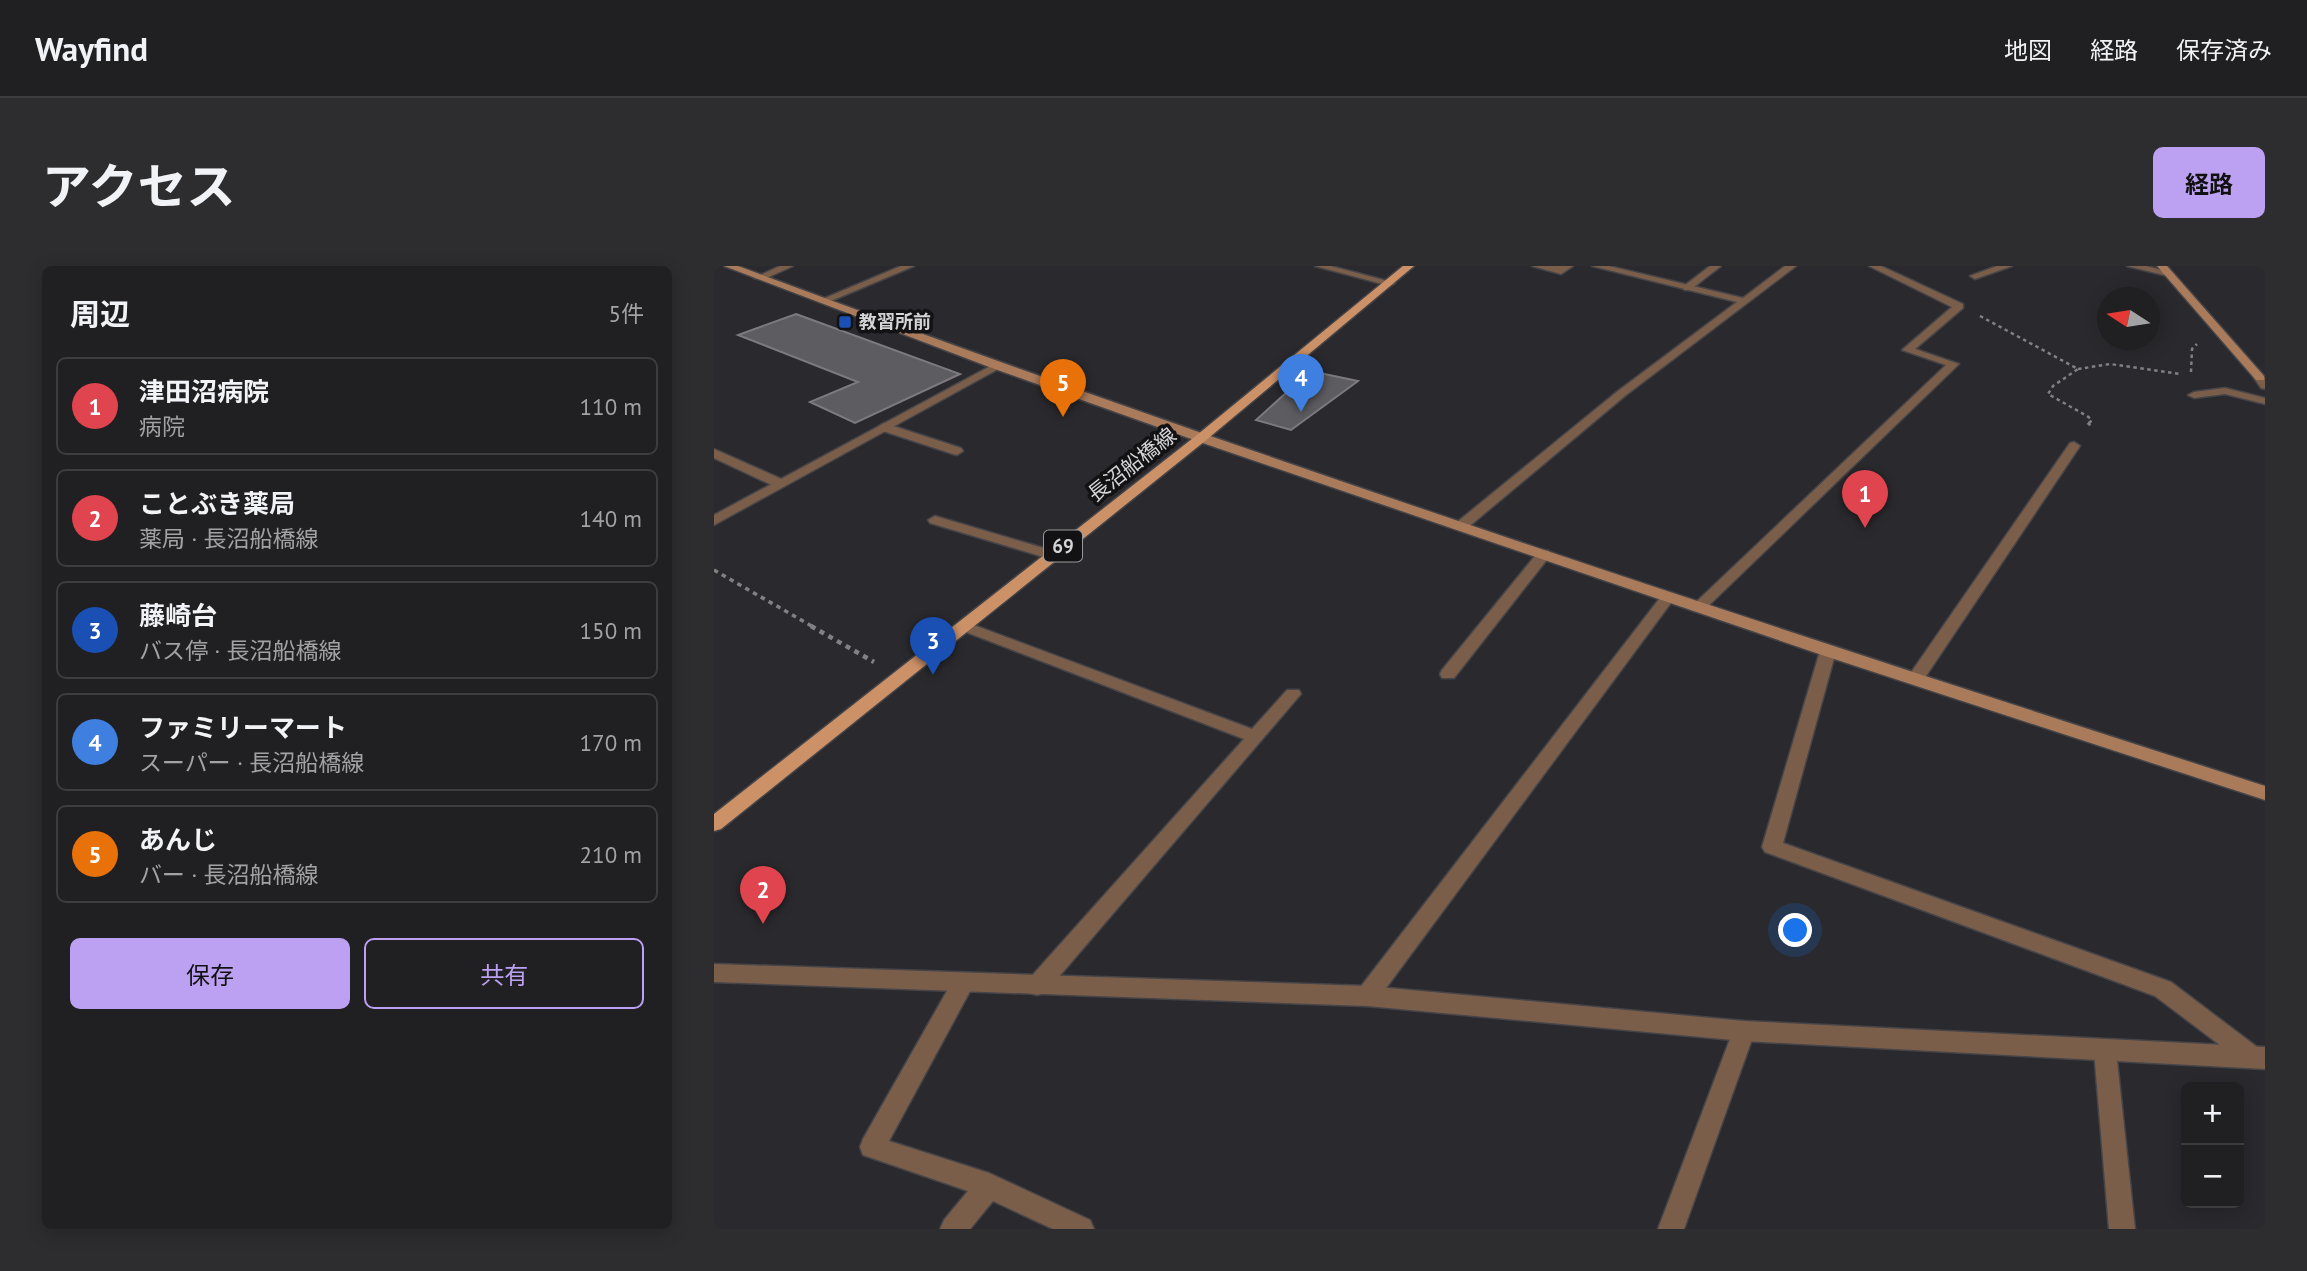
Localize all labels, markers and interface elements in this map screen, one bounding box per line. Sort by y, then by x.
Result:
text: Wayfind [35,27,148,70]
text: 地図 [2004,35,2052,66]
text: 経路 [2090,35,2138,66]
text: 保存済み [2176,35,2272,66]
button: 経路 [2153,147,2265,218]
text: アクセス [42,154,236,218]
north arrow [2097,287,2160,350]
text: 周辺 [70,294,130,333]
text: 5件 [608,299,644,328]
place label: 教習所前 [859,310,931,333]
marker: 教習所前 [837,314,853,330]
pin: 4 [1278,354,1324,412]
pin: 5 [1040,359,1086,417]
text: 津田沼病院 [139,375,269,408]
text: 1 [88,392,102,421]
text: 110 m [580,392,642,421]
text: 病院 [139,412,185,441]
street label: 長沼船橋線 [1082,422,1181,508]
pin: 1 [1842,470,1888,528]
text: ことぶき薬局 [139,487,295,520]
text: 2 [88,504,102,533]
text: 140 m [580,504,642,533]
text: 薬局 · 長沼船橋線 [139,524,318,553]
road number: 69 [1044,530,1082,562]
text: 藤崎台 [139,599,217,632]
text: 3 [88,616,102,645]
text: 150 m [580,616,642,645]
pin: 3 [910,617,956,675]
text: バス停 · 長沼船橋線 [139,636,341,665]
text: ファミリーマート [139,711,347,744]
text: 4 [88,728,102,757]
text: 170 m [580,728,642,757]
text: スーパー · 長沼船橋線 [139,748,364,777]
text: あんじ [139,823,217,856]
text: 5 [88,840,102,869]
text: 210 m [580,840,642,869]
text: バー · 長沼船橋線 [139,860,318,889]
pin: 2 [740,866,786,924]
your location [1778,913,1812,947]
button: 保存 [70,938,350,1009]
button: 共有 [364,938,644,1009]
map controls [2181,1082,2244,1208]
button: + [2181,1082,2244,1145]
button: − [2181,1145,2244,1208]

